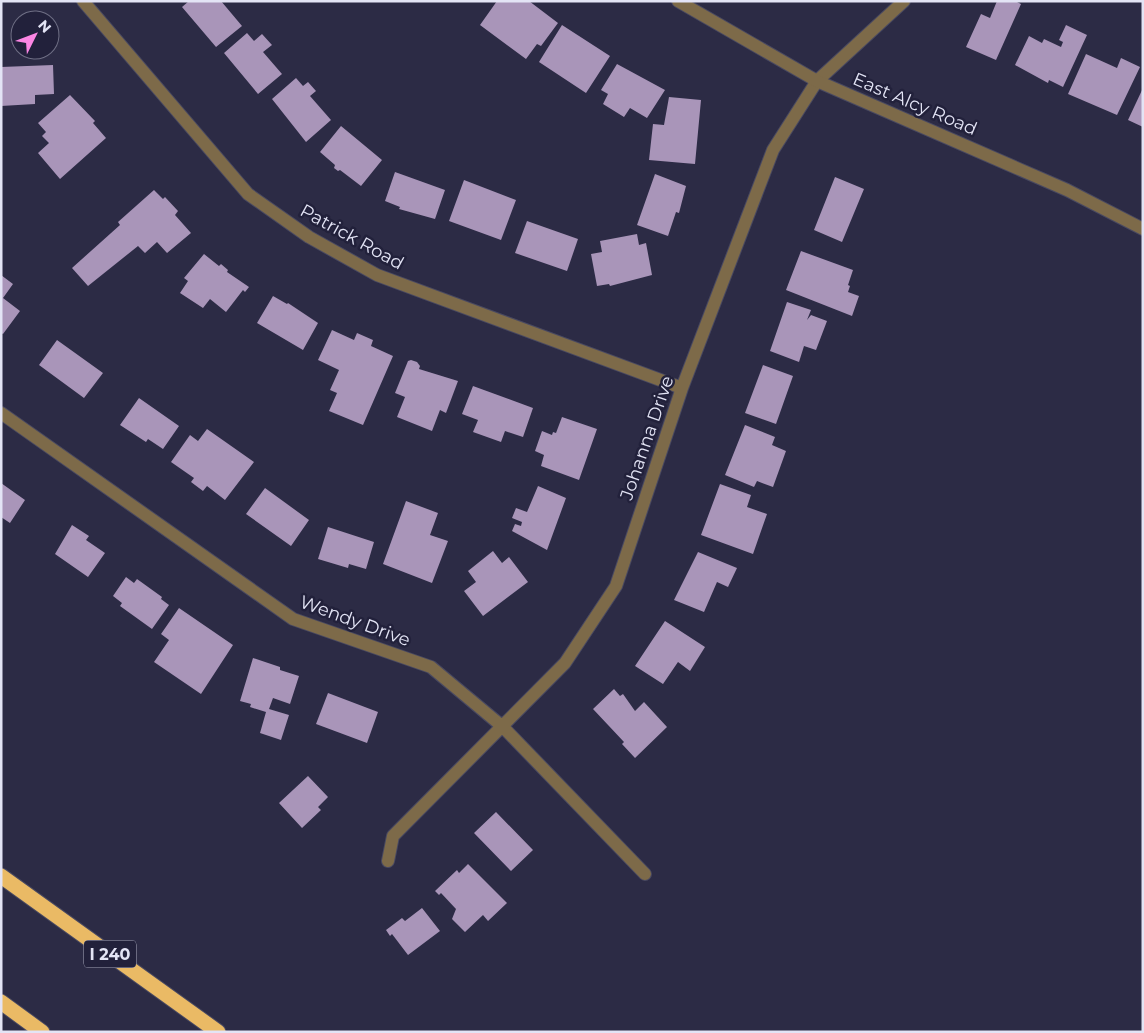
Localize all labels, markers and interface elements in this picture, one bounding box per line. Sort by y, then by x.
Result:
north arrow [10,10,60,60]
text: N [34,16,55,37]
street label: East Alcy Road [850,68,980,140]
street label: Patrick Road [296,199,408,275]
street label: Johanna Drive [615,373,679,504]
street label: Wendy Drive [297,591,413,651]
road number: I 240 [84,941,136,968]

